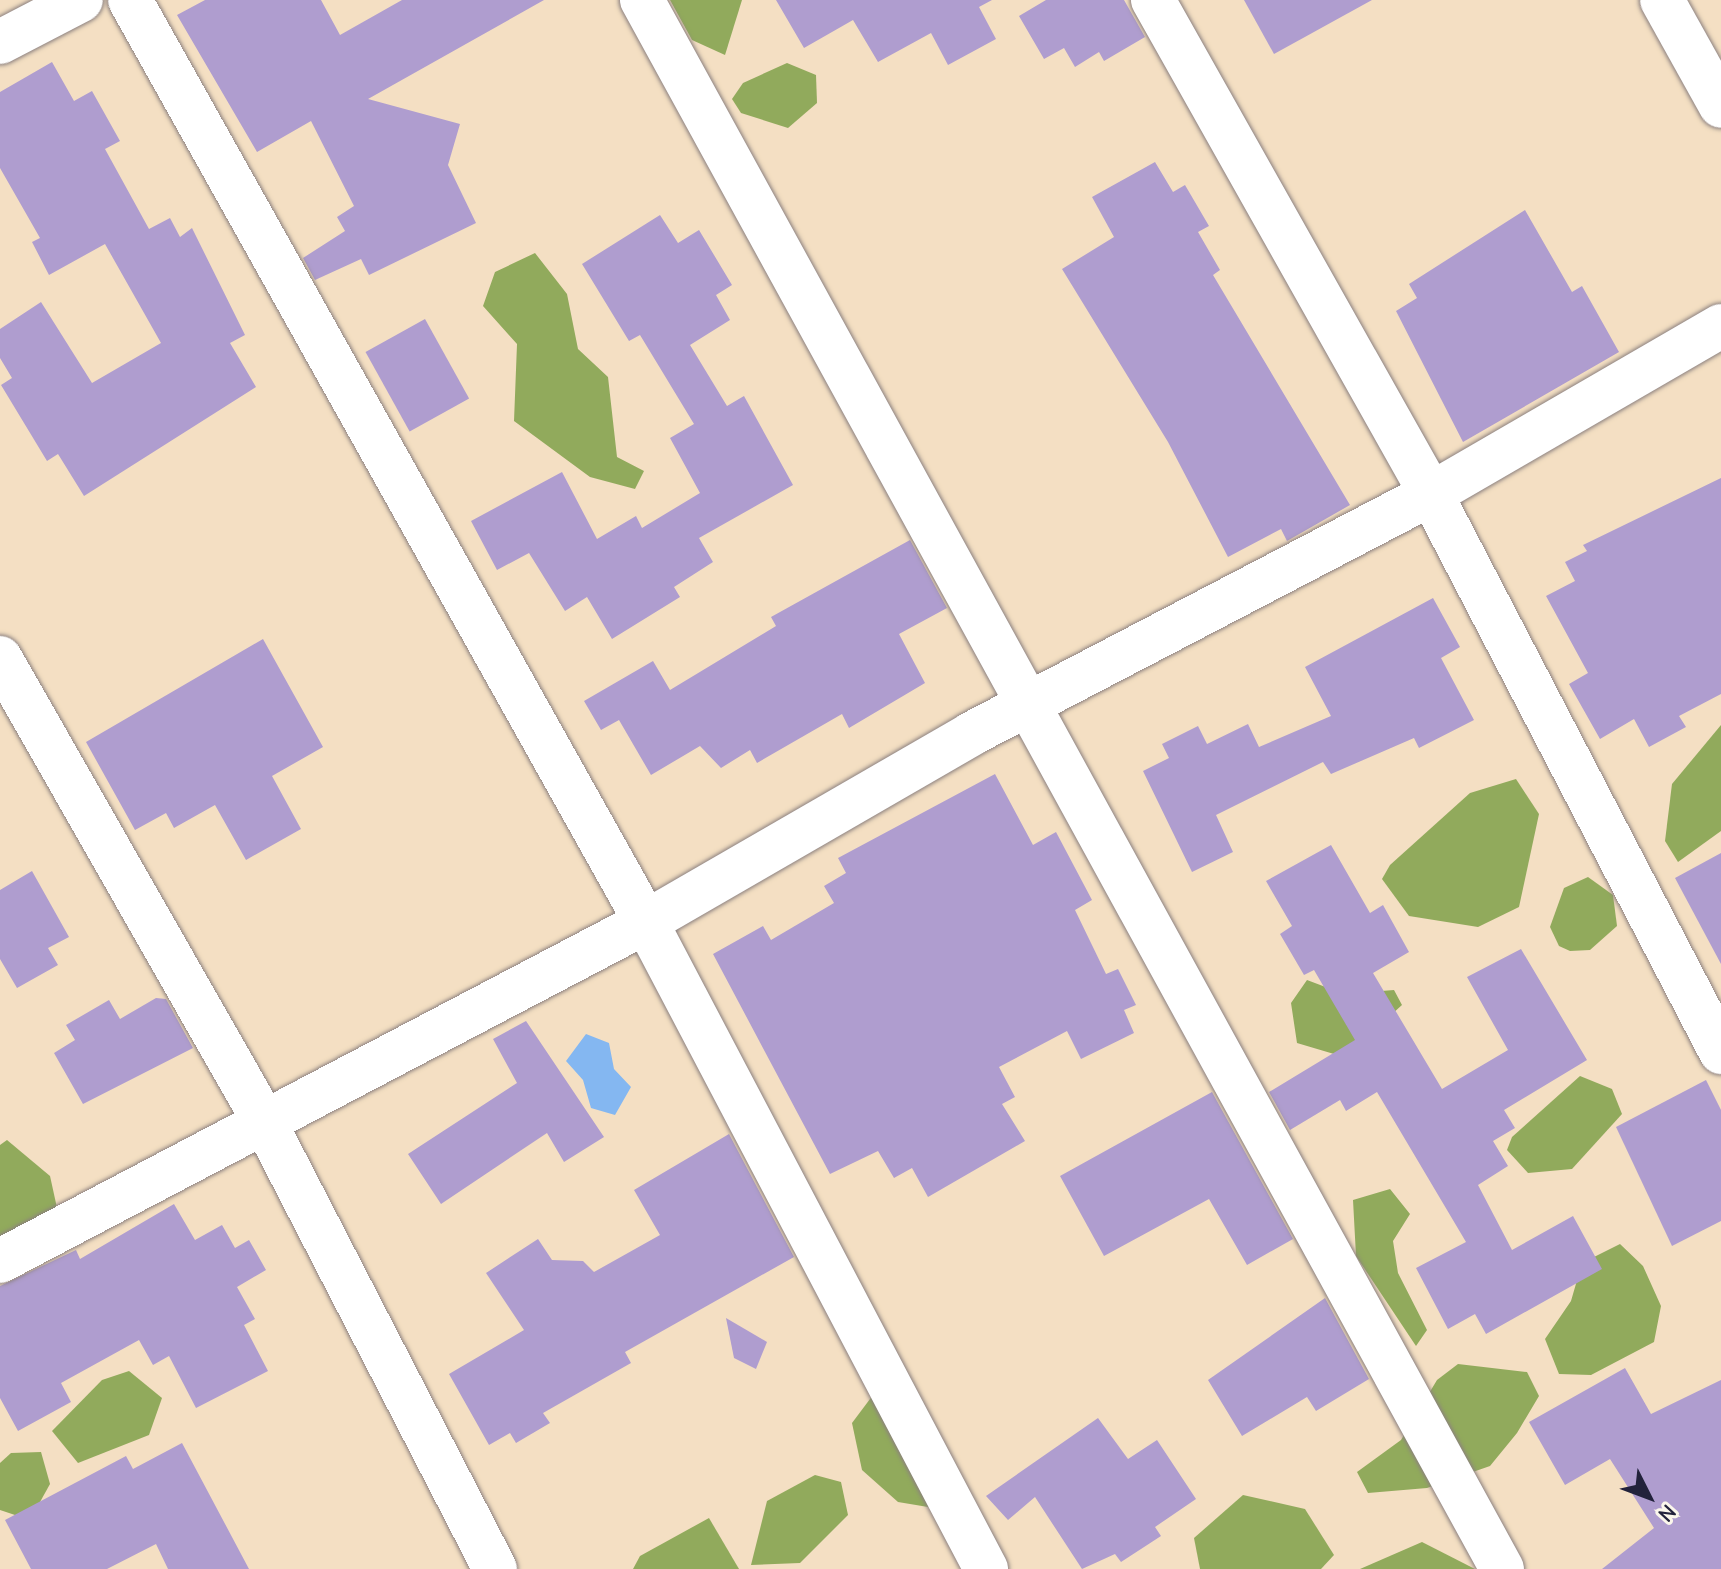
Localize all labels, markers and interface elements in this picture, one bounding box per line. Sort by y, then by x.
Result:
north arrow [1609,1457,1689,1537]
text: N [1652,1499,1681,1527]

